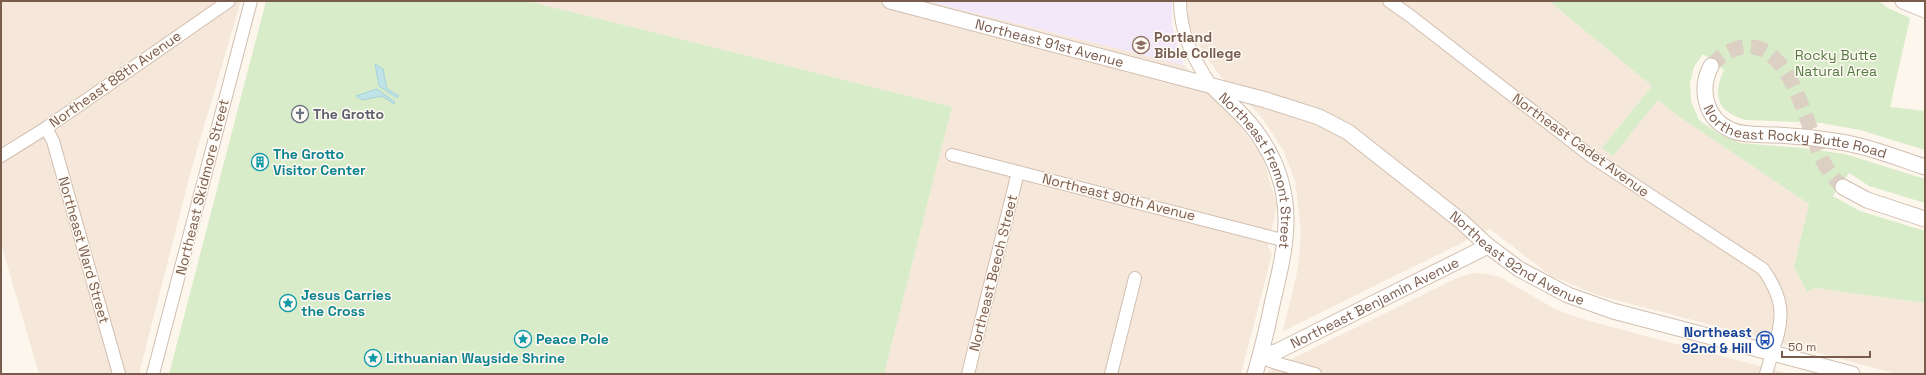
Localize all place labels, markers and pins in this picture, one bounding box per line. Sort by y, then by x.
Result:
place label: Portland Bible College [1154,28,1241,62]
school or university icon: Portland Bible College [1131,35,1151,55]
church icon: The Grotto [290,104,310,124]
place label: The Grotto [313,105,384,123]
place label: The Grotto Visitor Center [273,145,366,179]
building icon: The Grotto Visitor Center [250,152,270,172]
place label: Jesus Carries the Cross [301,286,391,320]
place icon: Jesus Carries the Cross [278,293,298,313]
place label: Northeast 92nd & Hill [1682,323,1752,357]
place icon: Peace Pole [513,329,533,349]
place label: Peace Pole [536,330,609,348]
bus stop icon: Northeast 92nd & Hill [1755,330,1775,350]
place icon: Lithuanian Wayside Shrine [363,348,383,368]
place label: Lithuanian Wayside Shrine [386,349,565,367]

